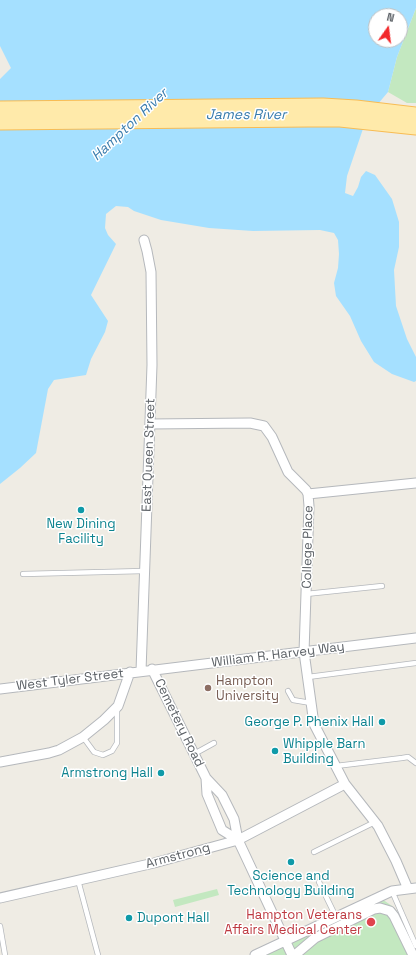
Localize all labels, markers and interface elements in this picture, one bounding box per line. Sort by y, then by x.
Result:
north arrow [368,8,408,48]
text: N [385,10,396,25]
water label: Hampton River [88,85,172,165]
water label: James River [206,107,286,123]
street label: East Queen Street [139,398,159,512]
marker: New Dining Facility [76,505,86,515]
street label: College Place [299,505,317,589]
place label: New Dining Facility [46,516,116,547]
street label: William R. Harvey Way [211,639,345,671]
street label: West Tyler Street [15,666,125,694]
place label: Hampton University [216,673,279,704]
street label: Cemetery Road [151,676,207,770]
marker: Hampton University [203,683,213,693]
place label: George P. Phenix Hall [245,714,374,730]
marker: George P. Phenix Hall [377,717,387,727]
place label: Whipple Barn Building [283,736,365,767]
marker: Whipple Barn Building [270,746,280,756]
place label: Armstrong Hall [61,765,153,781]
marker: Armstrong Hall [156,768,166,778]
street label: Armstrong [144,840,212,872]
marker: Science and Technology Building [286,857,296,867]
place label: Science and Technology Building [227,868,355,899]
place label: Hampton Veterans Affairs Medical Center [224,907,362,938]
place label: Dupont Hall [137,910,209,926]
marker: Dupont Hall [124,913,134,923]
marker: Hampton Veterans Affairs Medical Center [365,916,377,928]

